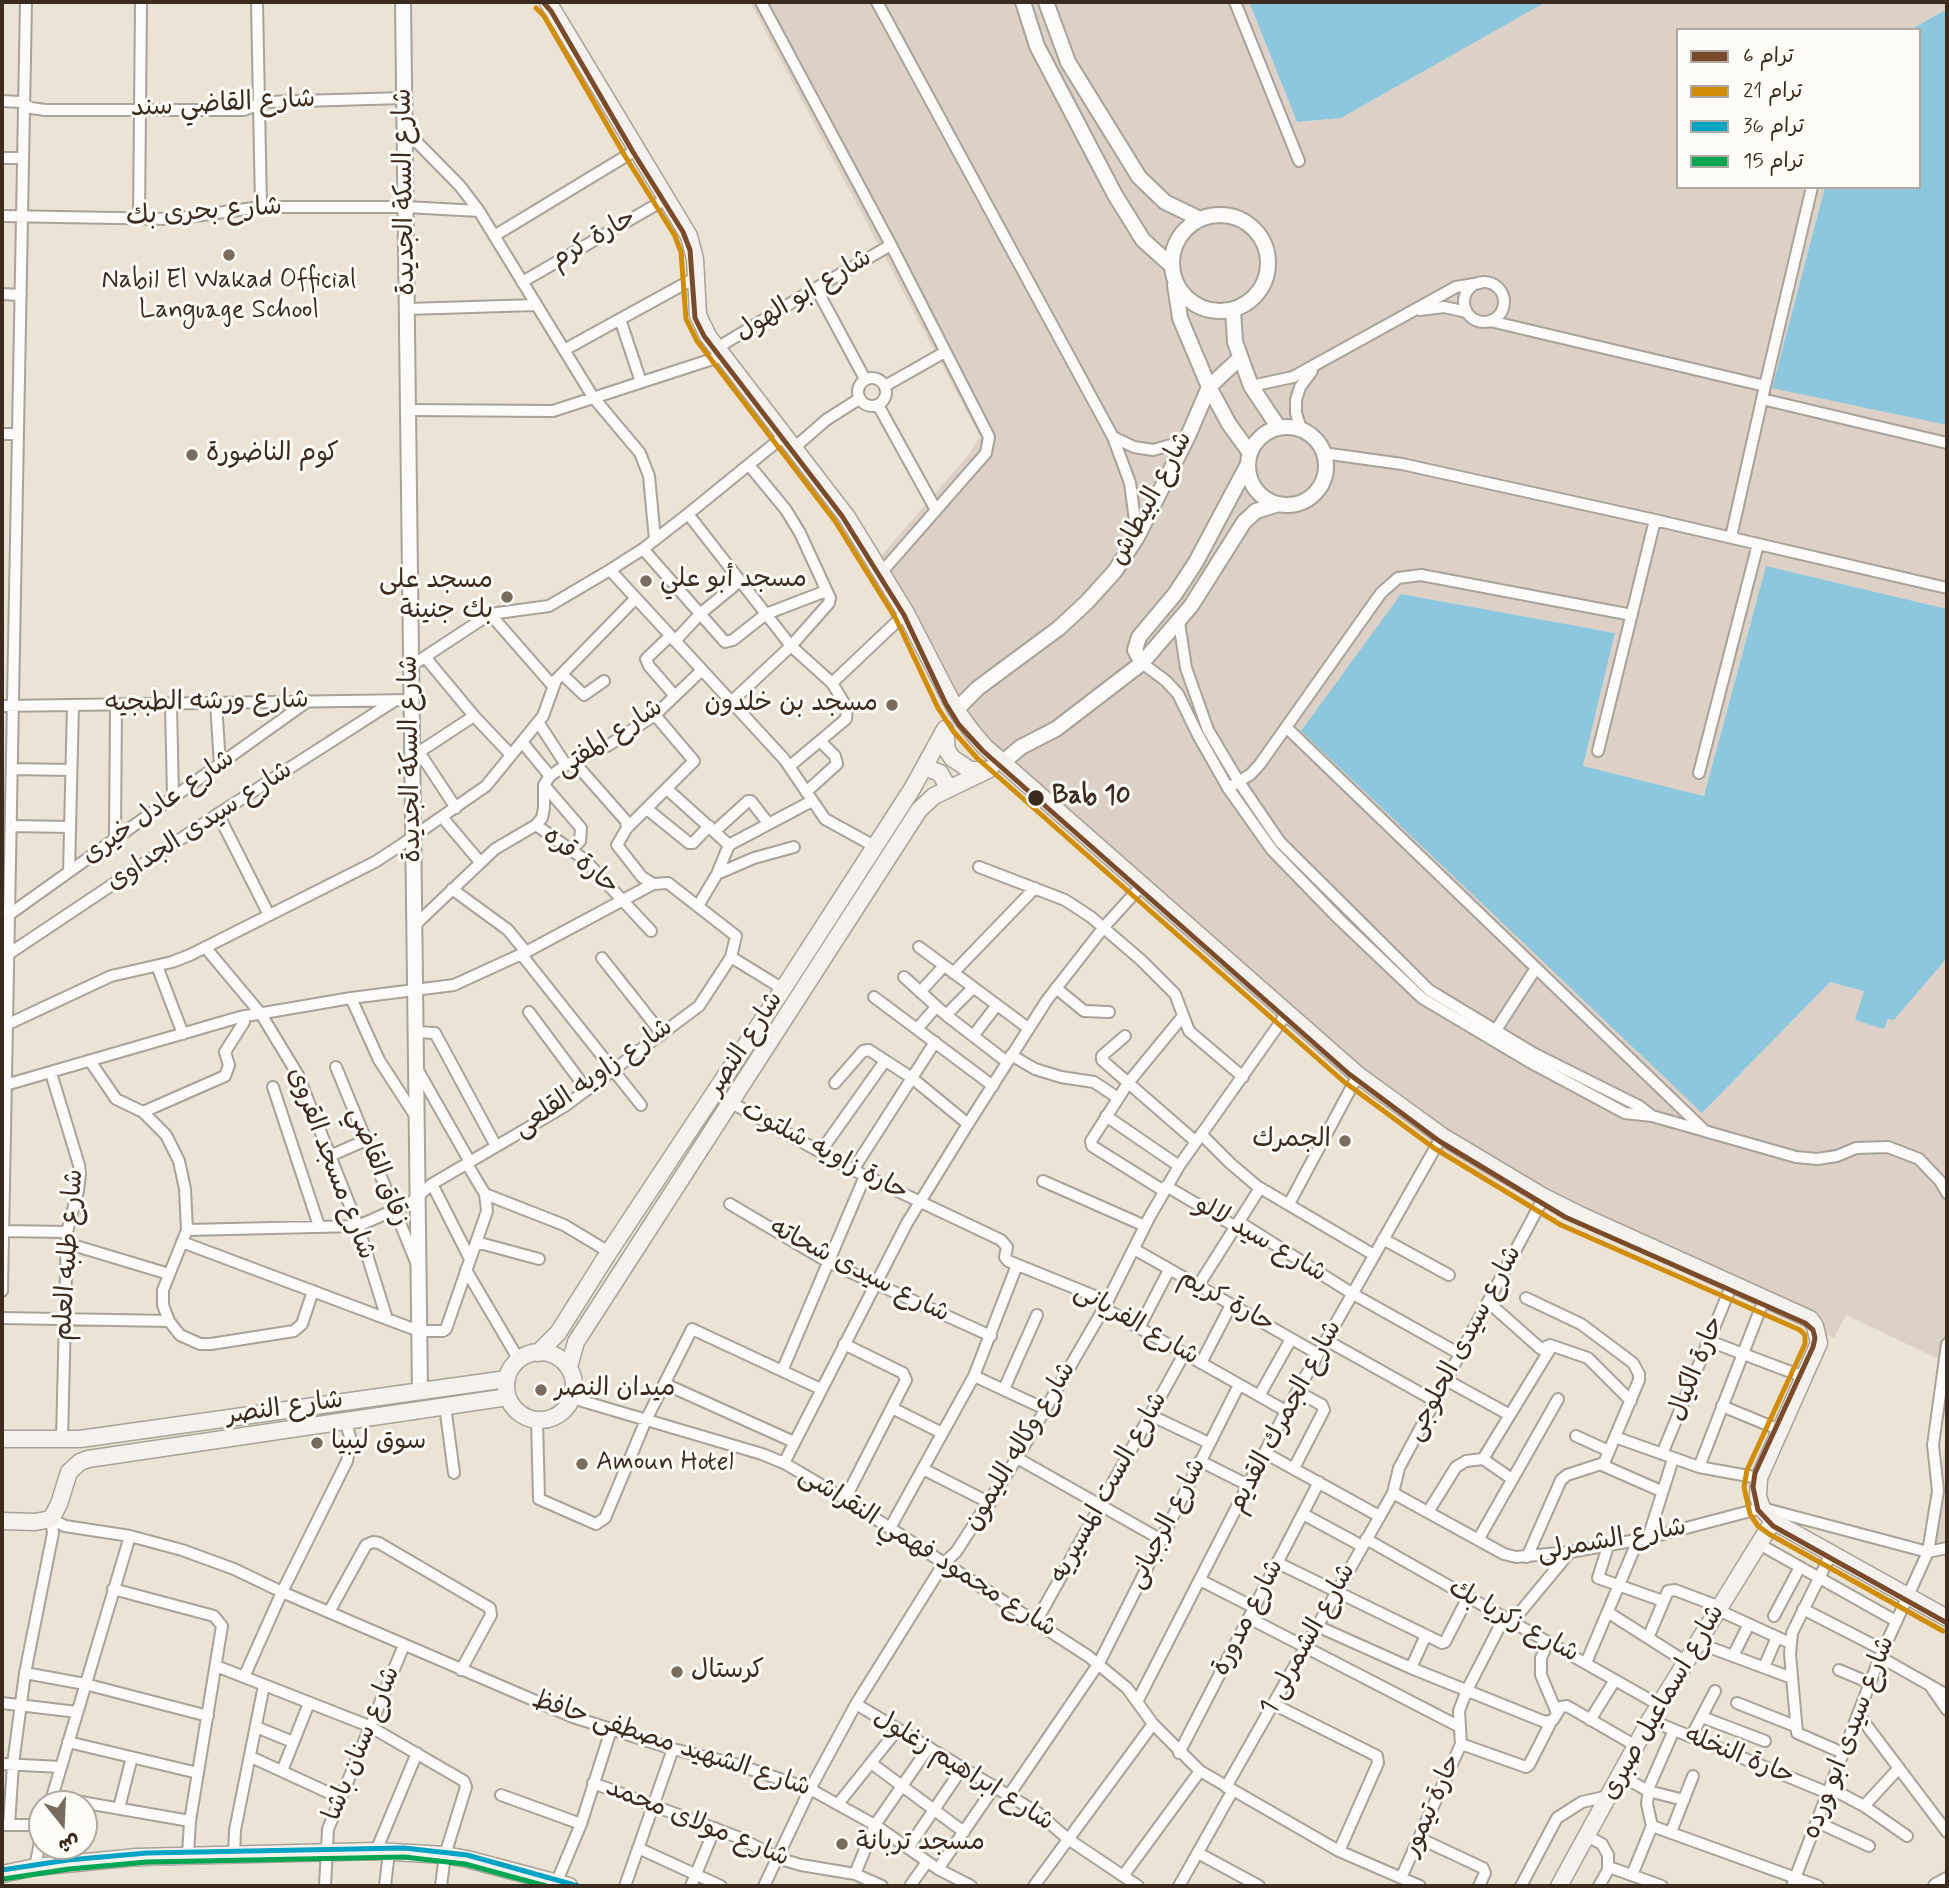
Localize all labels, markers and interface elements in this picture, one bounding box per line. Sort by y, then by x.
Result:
legend [1676,28,1921,189]
text: ترام 6 [1743,42,1794,70]
text: ترام 21 [1743,77,1802,105]
street label: شارع القاضي سند [130,85,316,125]
street label: شارع السكة الجديدة [389,88,423,296]
text: ترام 36 [1743,112,1804,140]
text: ترام 15 [1743,147,1804,175]
street label: شارع بحرى بك [125,192,283,234]
street label: حارة كرم [546,203,642,277]
street label: شارع ابو الهول [730,243,878,349]
marker: Nabil El Wakad Official Language School [221,247,237,263]
place label: Nabil El Wakad Official Language School [102,266,356,328]
street label: شارع البيطاش [1104,427,1200,571]
place label: كوم الناضورة [206,439,339,471]
marker: كوم الناضورة [184,447,200,463]
place label: مسجد أبو علي [660,565,807,597]
place label: مسجد على بك جنينة [379,566,493,628]
marker: مسجد أبو علي [638,573,654,589]
marker: مسجد على بك جنينة [499,589,515,605]
street label: شارع السكة الجديدة [395,655,429,863]
street label: شارع ورشه الطبجيه [105,686,309,720]
place label: مسجد بن خلدون [705,689,878,721]
street label: شارع المفتى [551,693,669,785]
marker: مسجد بن خلدون [884,697,900,713]
street label: شارع عادل خيرى [77,744,241,872]
street label: شارع سيدى الجداوى [101,755,299,899]
place label: Bab 10 [1052,782,1131,814]
marker: Bab 10 [1026,788,1046,808]
street label: حارة قره [536,821,624,903]
street label: شارع النصر [701,986,791,1102]
street label: شارع زاويه القلعى [508,1013,680,1145]
street label: شارع مسجد القروى [279,1064,381,1264]
street label: حارة زاويه شلتوت [735,1095,913,1209]
street label: زقاق القاضي [339,1103,415,1231]
place label: الجمرك [1252,1125,1331,1157]
marker: الجمرك [1337,1133,1353,1149]
street label: شارع طلبه العلم [48,1168,92,1342]
street label: شارع سيد لالو [1188,1190,1332,1290]
street label: شارع سيدى شحاته [764,1213,954,1331]
street label: شارع سيدى الحلوجى [1400,1241,1530,1447]
street label: حارة كريم [1173,1263,1279,1341]
street label: شارع الفريانى [1068,1277,1204,1373]
street label: حارة الكيال [1662,1312,1732,1426]
street label: شارع الجمرك القديم [1222,1316,1350,1518]
street label: شارع وكاله الليمون [958,1357,1084,1537]
place label: ميدان النصر [555,1374,675,1406]
marker: ميدان النصر [533,1382,549,1398]
street label: شارع النصر [225,1385,345,1433]
street label: شارع الست المسيريه [1045,1387,1175,1589]
place label: سوق ليبيا [331,1427,426,1459]
marker: سوق ليبيا [309,1435,325,1451]
place label: Amoun Hotel [596,1448,734,1480]
street label: شارع الرجبانى [1122,1453,1214,1595]
marker: Amoun Hotel [574,1456,590,1472]
street label: شارع محمود فهمي النقراشى [792,1461,1062,1645]
street label: شارع الشمرلى [1535,1513,1689,1569]
street label: شارع مدورة [1206,1554,1292,1682]
street label: شارع الشمرلى 1 [1254,1558,1364,1722]
street label: شارع زكريا بك [1442,1573,1584,1671]
street label: شارع اسماعيل صبرى [1595,1600,1733,1806]
street label: شارع سيدى ابو ورده [1797,1632,1903,1844]
place label: كرستال [691,1656,764,1688]
street label: شارع سنان باشا [318,1662,408,1826]
marker: كرستال [669,1664,685,1680]
street label: شارع الشهيد مصطفى حافظ [528,1685,814,1805]
street label: شارع ابراهيم زغلول [867,1703,1059,1839]
street label: حارة النخله [1680,1721,1798,1793]
street label: حارة تيمور [1397,1750,1469,1862]
street label: شارع مولاى محمد [601,1773,793,1875]
north arrow [28,1790,98,1860]
text: ش [55,1828,83,1859]
place label: مسجد تربانة [856,1828,985,1860]
marker: مسجد تربانة [834,1836,850,1852]

